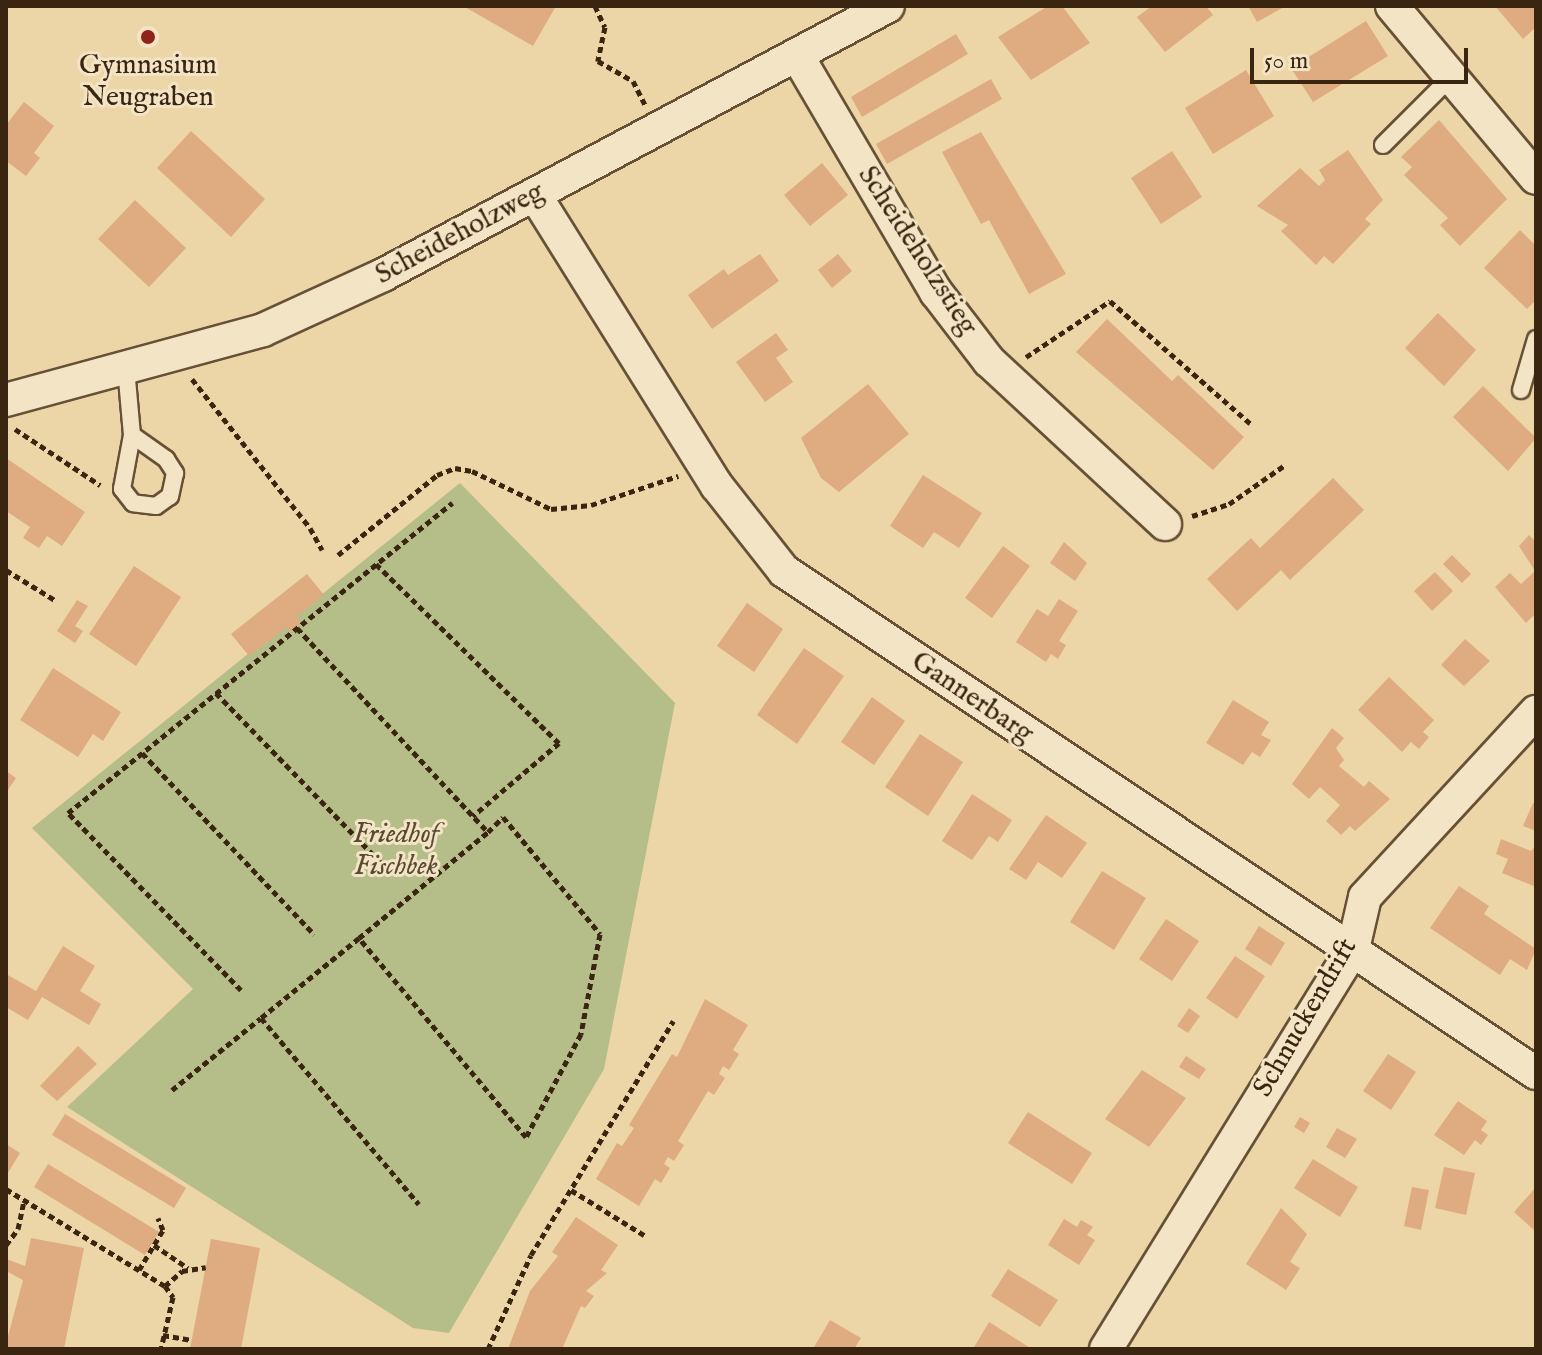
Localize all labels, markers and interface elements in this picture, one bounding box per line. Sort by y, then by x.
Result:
marker: Gymnasium Neugraben [139,28,157,46]
scale bar [1254,32,1472,82]
text: 50 m [1264,46,1308,77]
place label: Gymnasium Neugraben [79,49,217,115]
street label: Scheideholzstieg [850,160,984,342]
street label: Scheideholzweg [370,176,550,292]
street label: Gannerbarg [905,645,1039,751]
park label: Friedhof Fischbek [353,818,439,884]
street label: Schnuckendrift [1247,933,1365,1103]

